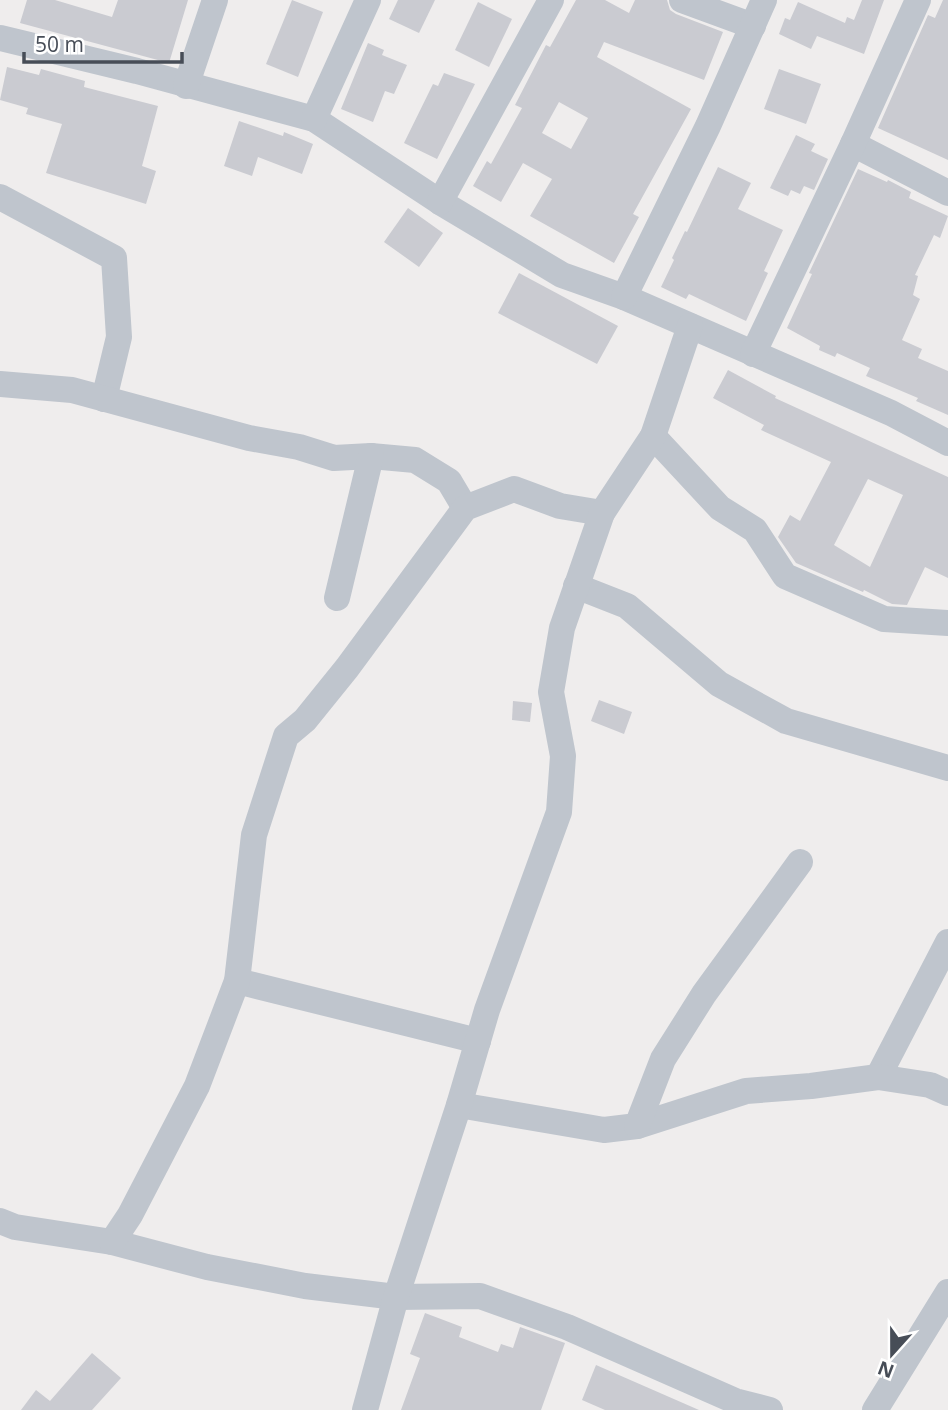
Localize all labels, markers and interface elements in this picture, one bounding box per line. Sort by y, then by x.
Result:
scale bar [24,21,182,65]
text: 50 m [35,30,84,58]
north arrow [857,1319,927,1389]
text: N [874,1355,898,1385]

